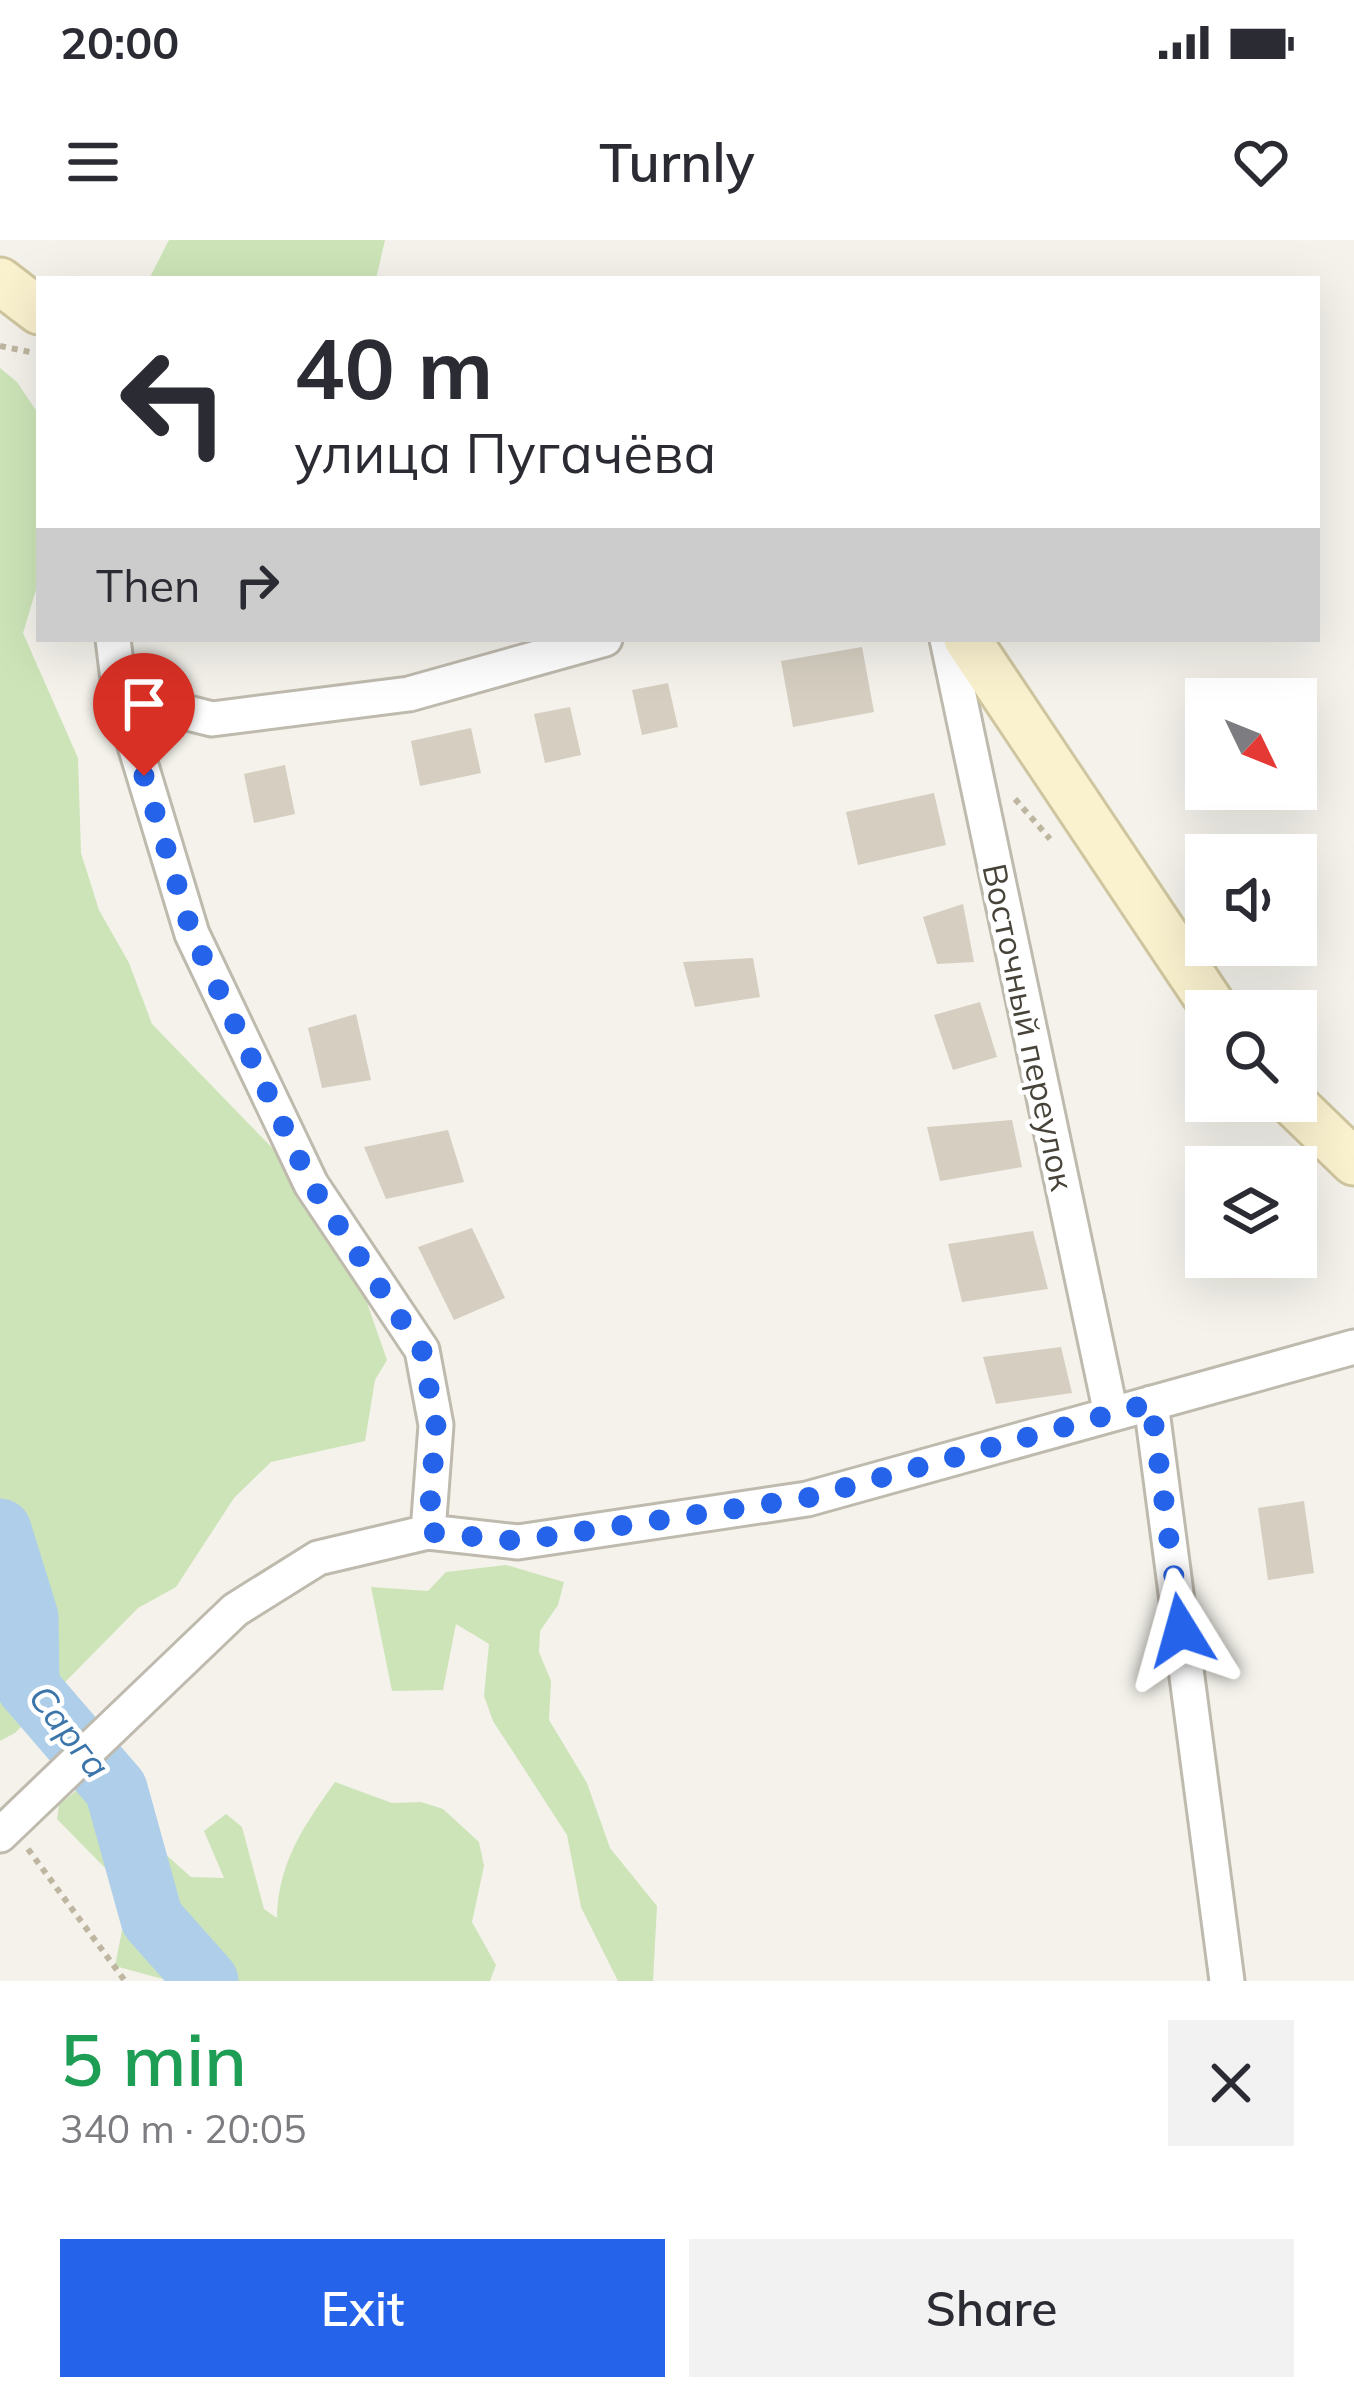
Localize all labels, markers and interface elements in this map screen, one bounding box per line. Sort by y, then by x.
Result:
text: 20:00 [60,14,179,70]
text: Turnly [599,128,755,196]
icon: menu [60,129,126,195]
icon: heart [1228,129,1294,195]
text: 40 m [294,315,493,420]
icon: left [96,324,252,480]
text: улица Пугачёва [294,419,716,487]
icon: right [224,552,290,618]
text: Then [96,557,200,613]
pin [93,653,195,776]
icon: arrive [111,671,177,737]
north arrow [1185,678,1317,810]
map controls [1185,678,1317,1278]
button: sound [1185,834,1317,966]
street label: Восточный переулок [974,860,1084,1194]
button: search [1185,990,1317,1122]
button: layers [1185,1146,1317,1278]
position arrow [1118,1567,1244,1693]
water label: Сарга [20,1675,120,1787]
text: 5 min [60,2014,247,2104]
button: close [1168,2020,1294,2146]
text: 340 m · 20:05 [60,2104,306,2153]
button: Exit [60,2239,665,2377]
button: Share [689,2239,1294,2377]

